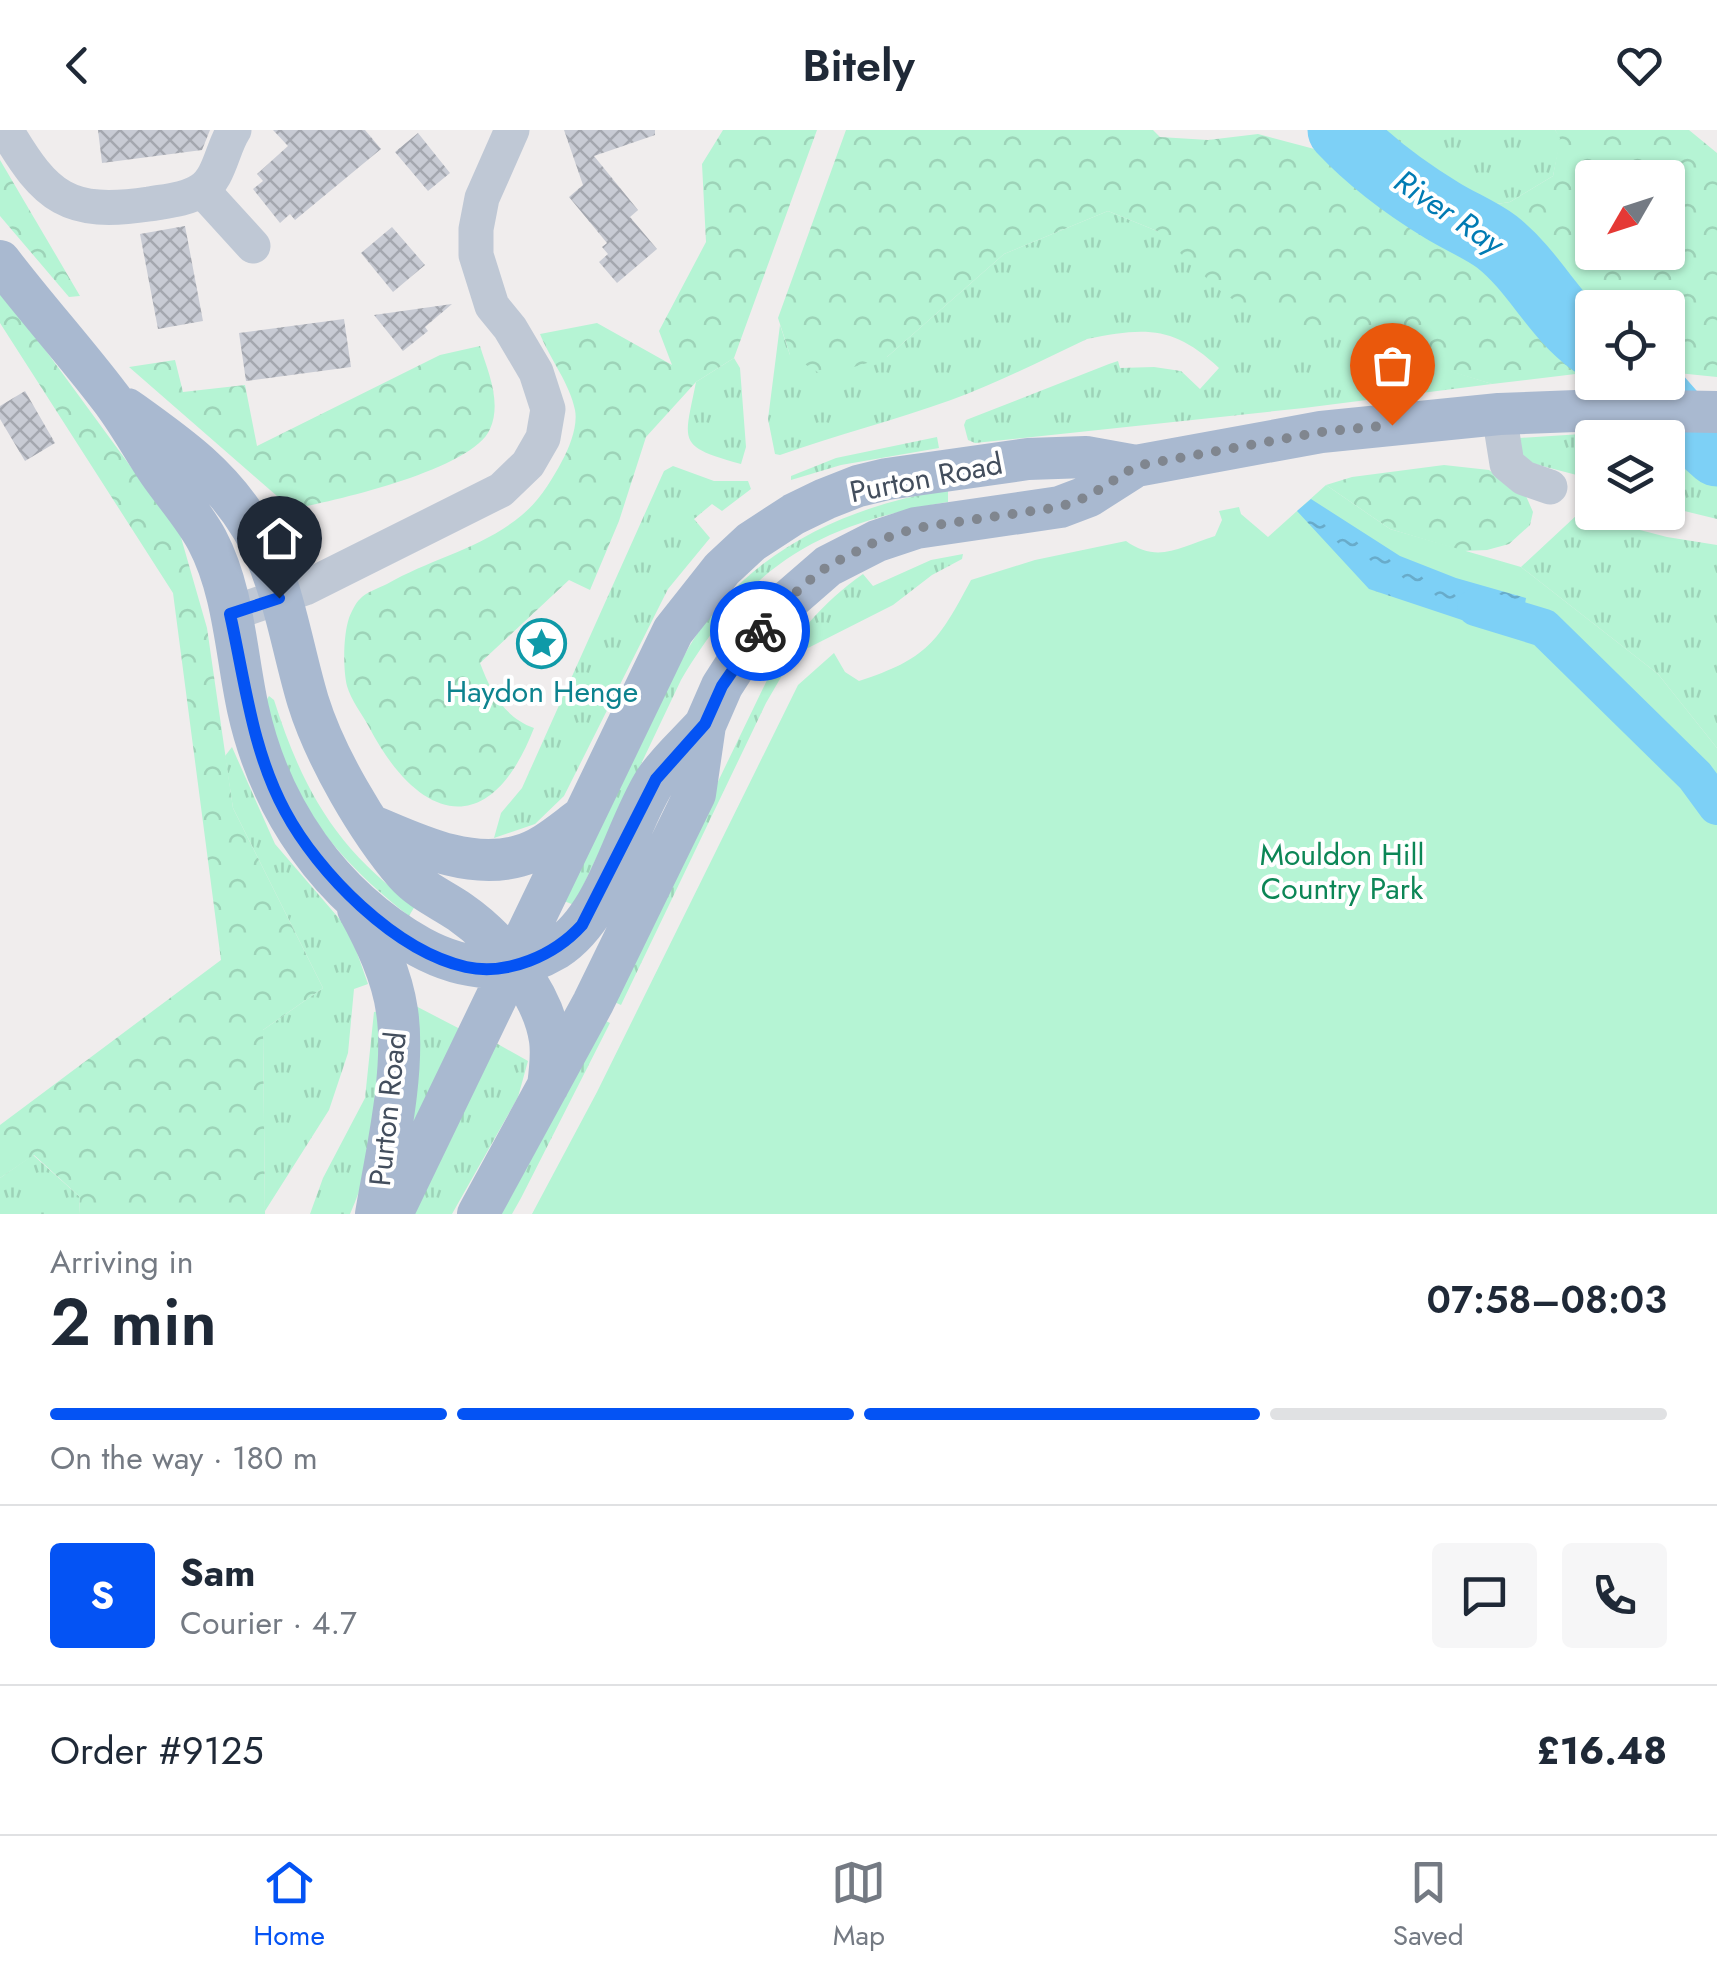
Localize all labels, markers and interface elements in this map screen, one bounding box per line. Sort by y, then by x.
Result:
text: Bitely [802,33,915,98]
icon: back [50,38,105,93]
icon: heart [1612,38,1667,93]
water label: River Ray [1385,158,1515,267]
north arrow [1575,160,1685,270]
map controls [1575,160,1685,530]
button: locate [1575,290,1685,400]
pin [1350,323,1435,426]
icon: bag [1365,338,1420,393]
button: layers [1575,420,1685,530]
street label: Purton Road [846,442,1006,513]
pin [237,496,322,599]
icon: home [252,511,307,566]
courier [710,581,810,681]
icon: bike [733,604,788,659]
place icon: Haydon Henge [516,617,568,669]
place label: Haydon Henge [446,670,638,713]
park label: Mouldon Hill Country Park [1260,833,1424,910]
street label: Purton Road [358,1030,417,1188]
text: Arriving in [50,1239,194,1285]
text: 07:58–08:03 [1426,1272,1667,1327]
text: 2 min [50,1275,217,1369]
text: On the way · 180 m [50,1435,318,1481]
button: chat [1432,1543,1537,1648]
button: phone [1562,1543,1667,1648]
text: Sam [180,1545,255,1600]
text: S [91,1568,114,1623]
text: Courier · 4.7 [180,1600,357,1646]
text: Order #9125 [50,1723,264,1778]
text: £16.48 [1536,1723,1667,1778]
tab: Home [253,1855,325,1956]
tab: Map [831,1855,886,1956]
tab: Saved [1393,1855,1464,1956]

